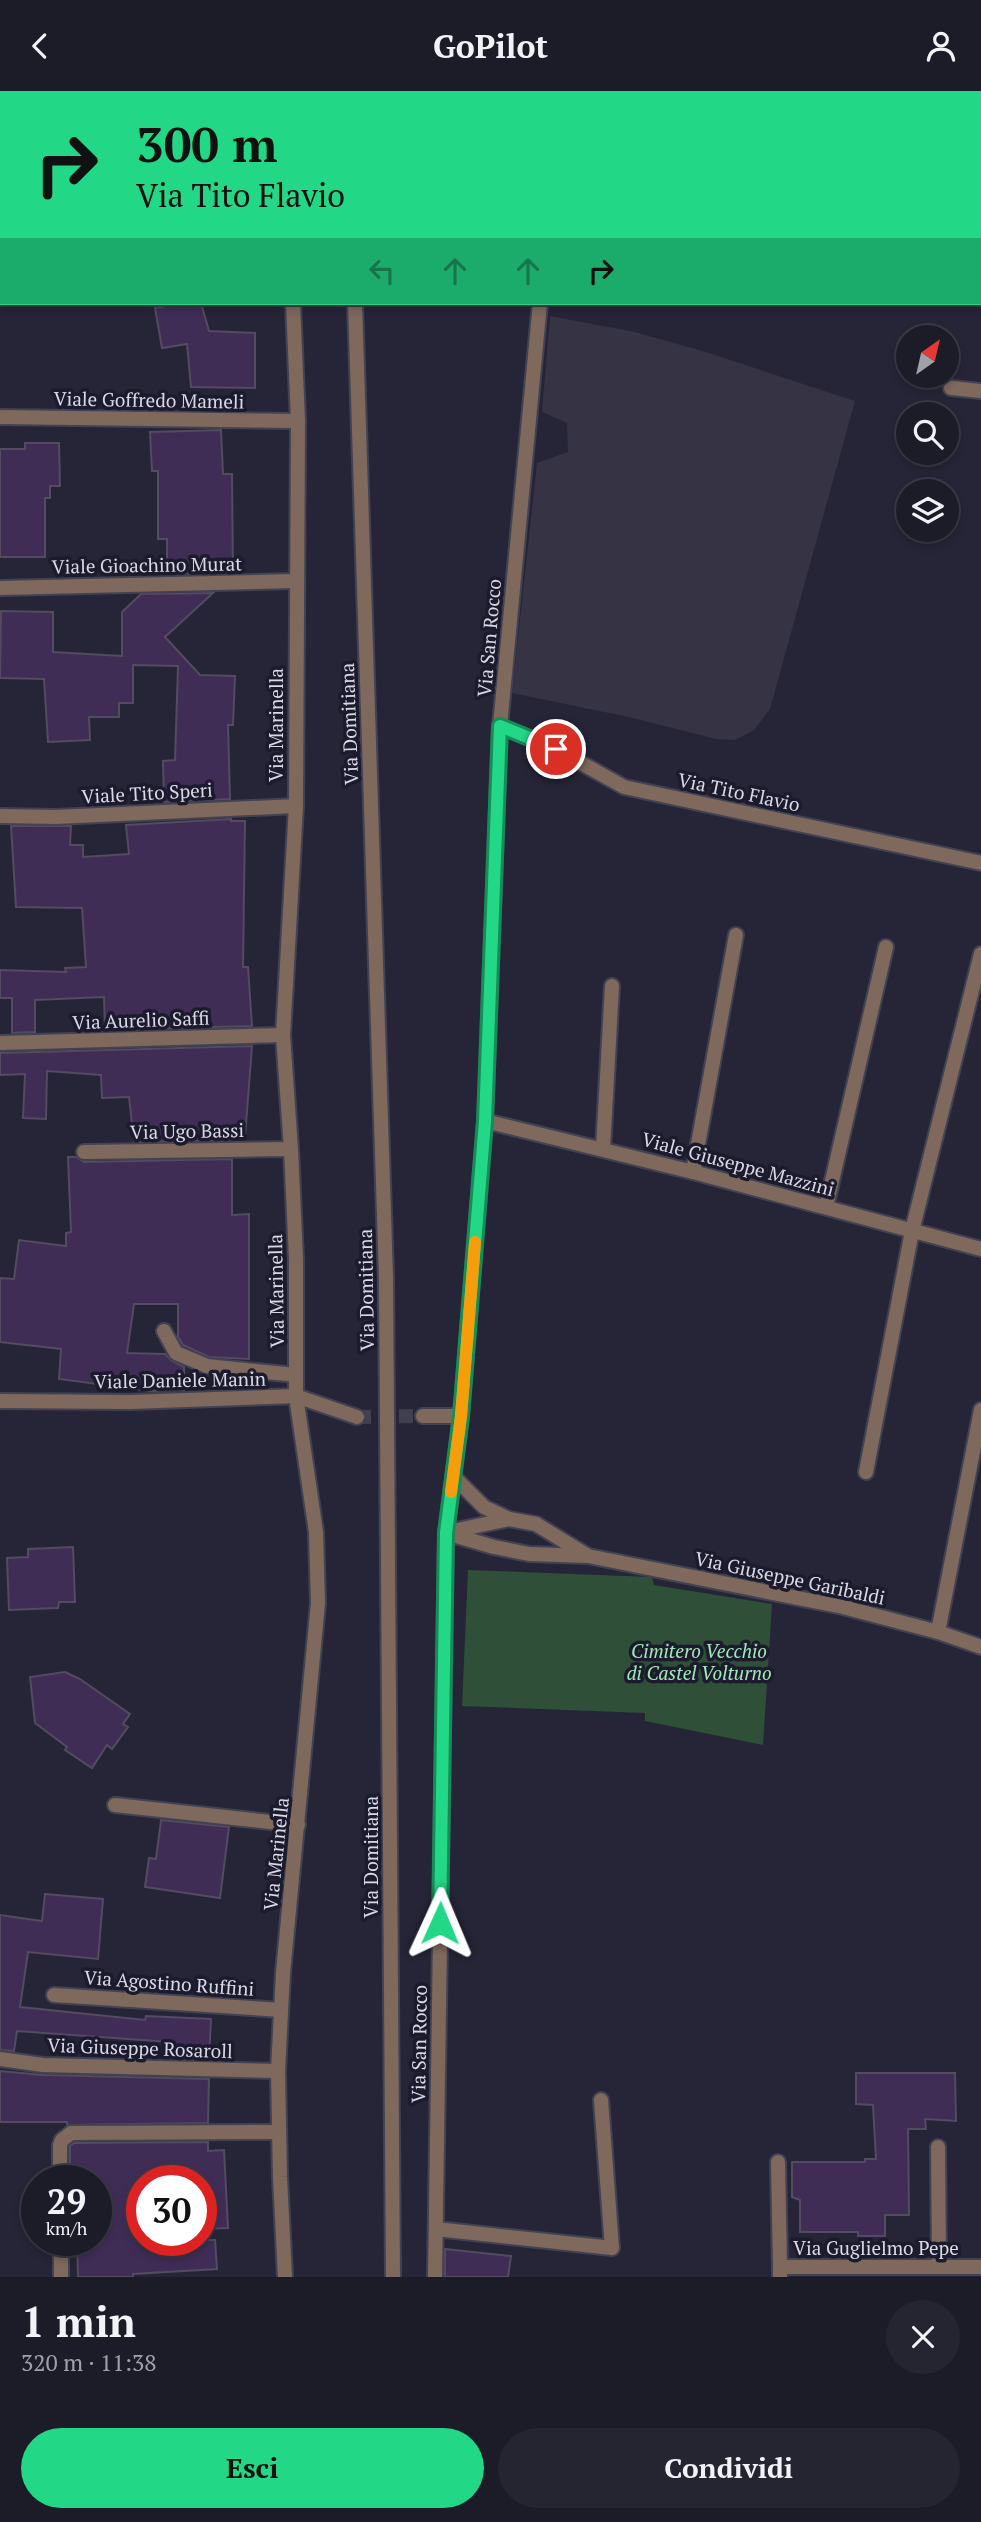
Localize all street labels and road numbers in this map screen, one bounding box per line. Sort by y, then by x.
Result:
street label: Viale Goffredo Mameli [53,385,245,414]
street label: Viale Gioachino Murat [52,550,242,579]
street label: Via San Rocco [471,578,506,698]
street label: Via Domitiana [334,662,363,786]
street label: Via Marinella [263,668,288,782]
street label: Via Tito Flavio [676,766,802,817]
street label: Viale Tito Speri [81,777,213,808]
street label: Via Aurelio Saffi [72,1005,210,1034]
street label: Via Ugo Bassi [130,1117,244,1144]
street label: Viale Giuseppe Mazzini [639,1126,837,1201]
street label: Via Domitiana [352,1228,379,1351]
street label: Via Marinella [262,1233,289,1348]
street label: Viale Daniele Manin [94,1366,266,1393]
street label: Via Giuseppe Garibaldi [693,1545,887,1610]
street label: Via Domitiana [358,1795,383,1918]
street label: Via Marinella [257,1796,294,1912]
street label: Via Agostino Ruffini [83,1964,255,2001]
street label: Via San Rocco [405,1985,432,2103]
street label: Via Giuseppe Rosaroll [47,2032,233,2063]
street label: Via Guglielmo Pepe [793,2235,959,2260]

